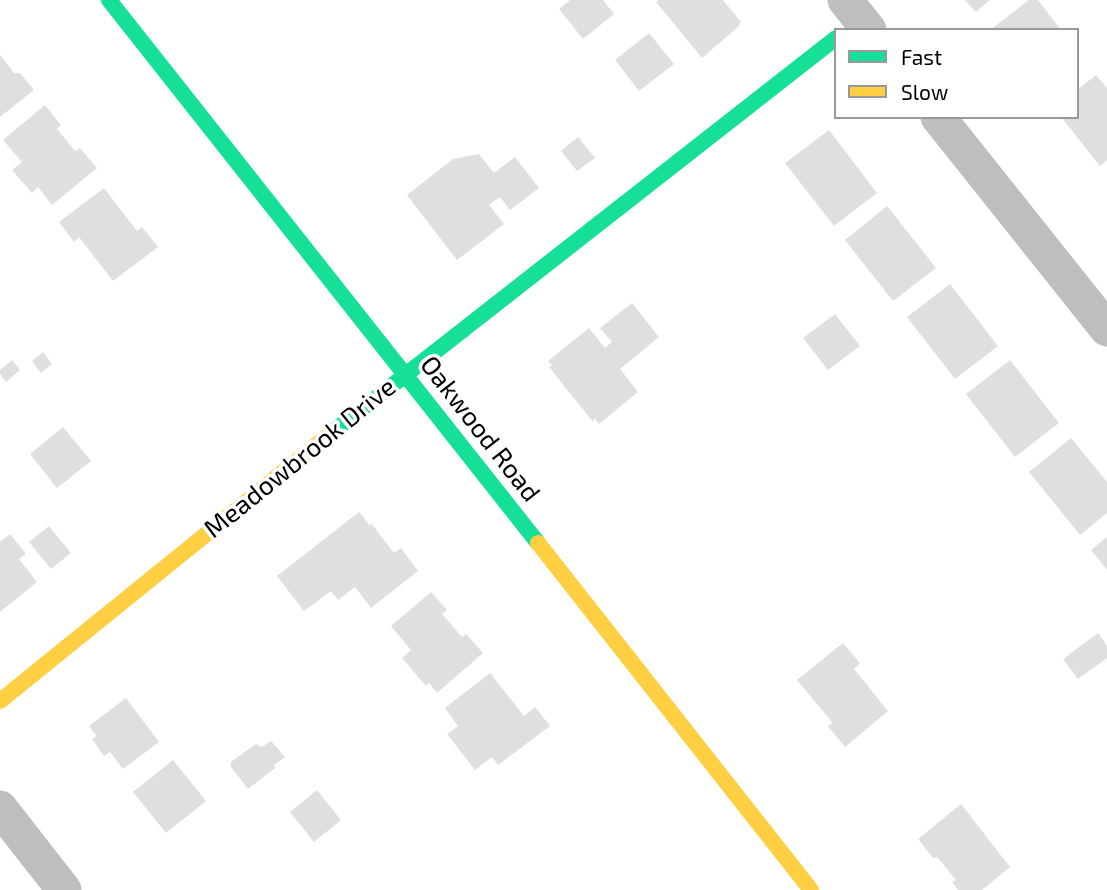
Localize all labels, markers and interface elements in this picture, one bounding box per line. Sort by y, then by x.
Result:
legend [834,28,1079,119]
text: Fast [901,44,942,69]
text: Slow [901,79,948,104]
street label: Oakwood Road [413,350,547,508]
street label: Meadowbrook Drive [198,371,402,545]

